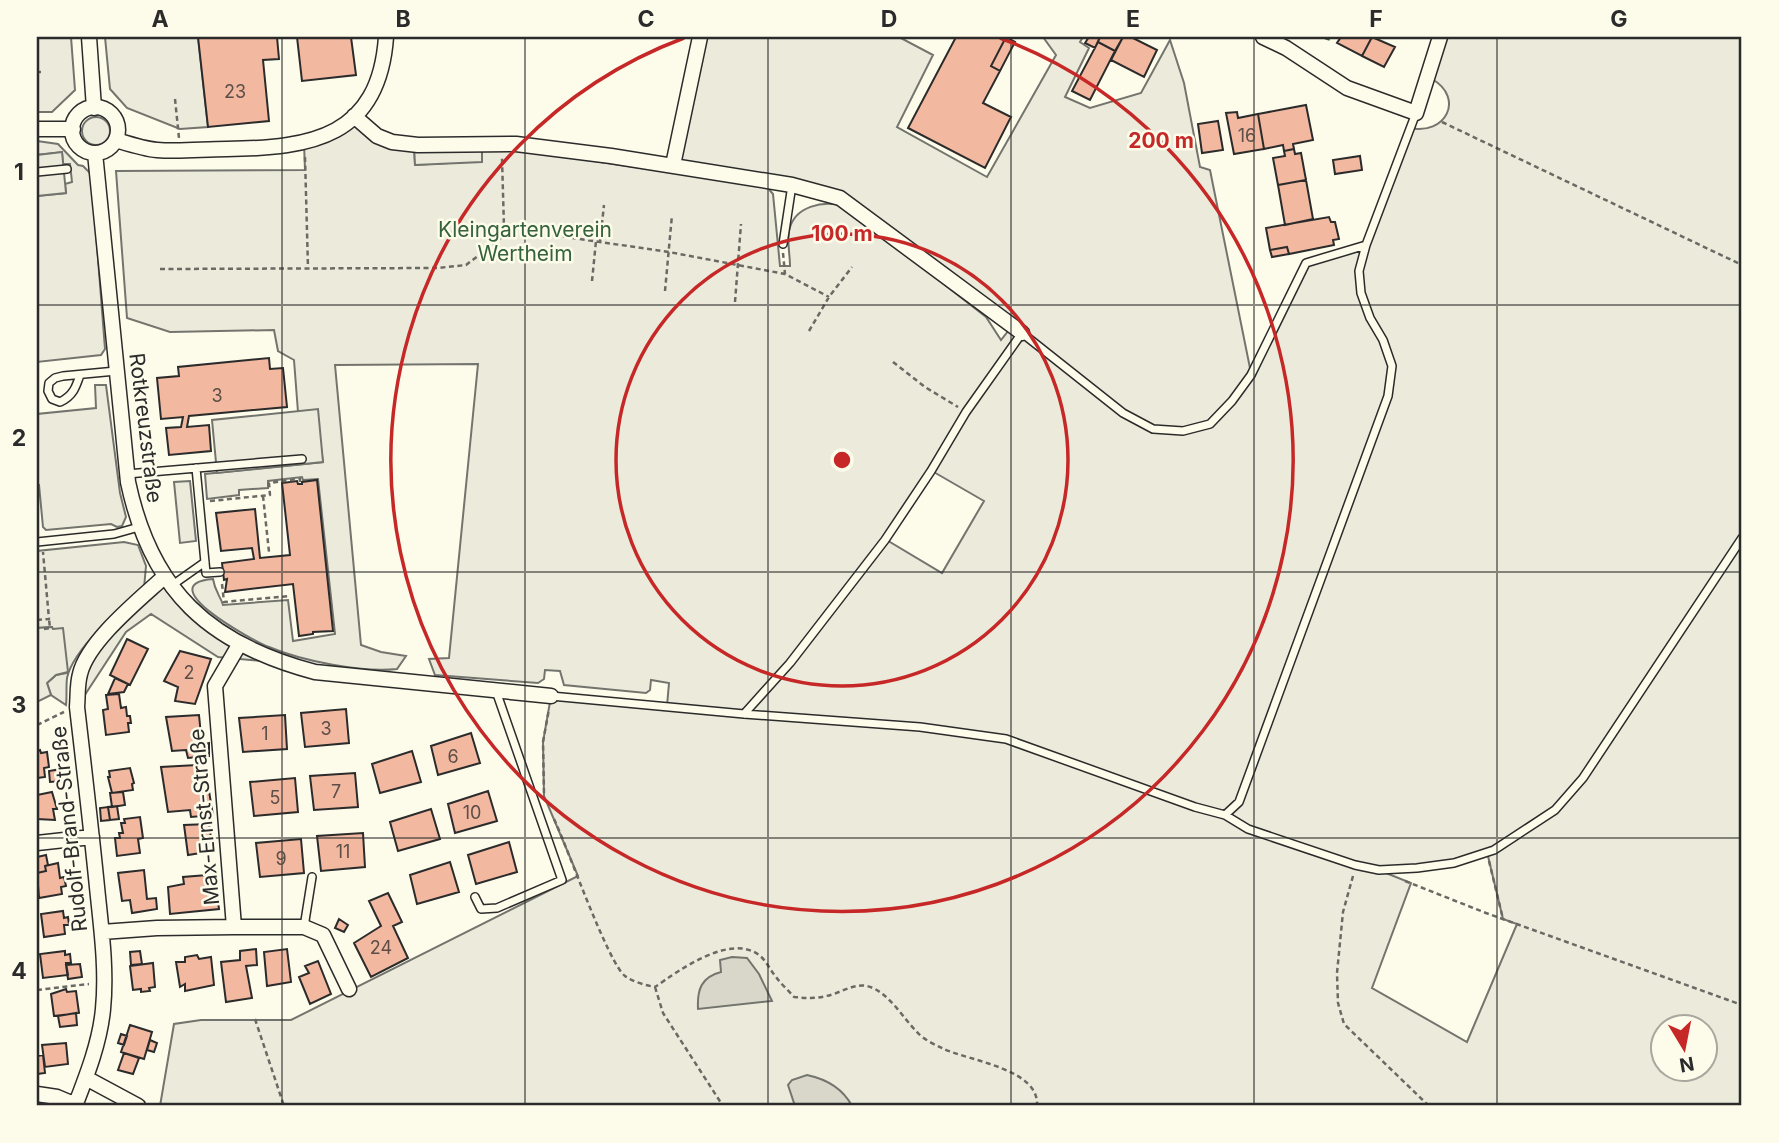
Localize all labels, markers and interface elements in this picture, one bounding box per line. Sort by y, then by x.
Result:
text: A [151,5,169,33]
text: B [395,5,411,33]
text: C [637,5,655,33]
text: D [881,5,897,33]
text: E [1126,5,1140,33]
text: F [1369,5,1383,33]
text: G [1610,5,1628,33]
house number: 23 [224,81,246,102]
house number: 16 [1238,125,1256,146]
text: 200 m [1128,128,1194,153]
text: 1 [14,158,24,186]
park label: Kleingartenverein Wertheim [438,217,612,266]
text: 100 m [811,221,873,246]
street label: Rotkreuzstraße [124,352,168,504]
house number: 3 [211,385,223,406]
text: 2 [12,424,26,452]
centre of rings [830,448,854,472]
house number: 2 [184,662,194,683]
text: 3 [12,691,26,719]
house number: 3 [320,718,332,739]
house number: 1 [261,723,269,744]
street label: Rudolf-Brand-Straße [46,725,92,933]
street label: Max-Ernst-Straße [184,728,224,906]
house number: 6 [447,746,459,767]
house number: 7 [331,781,341,802]
house number: 5 [270,787,280,808]
house number: 10 [463,802,481,823]
house number: 11 [336,841,350,862]
house number: 9 [275,848,287,869]
house number: 24 [370,937,392,958]
text: 4 [11,957,27,985]
north arrow [1650,1014,1720,1084]
text: N [1678,1052,1696,1077]

